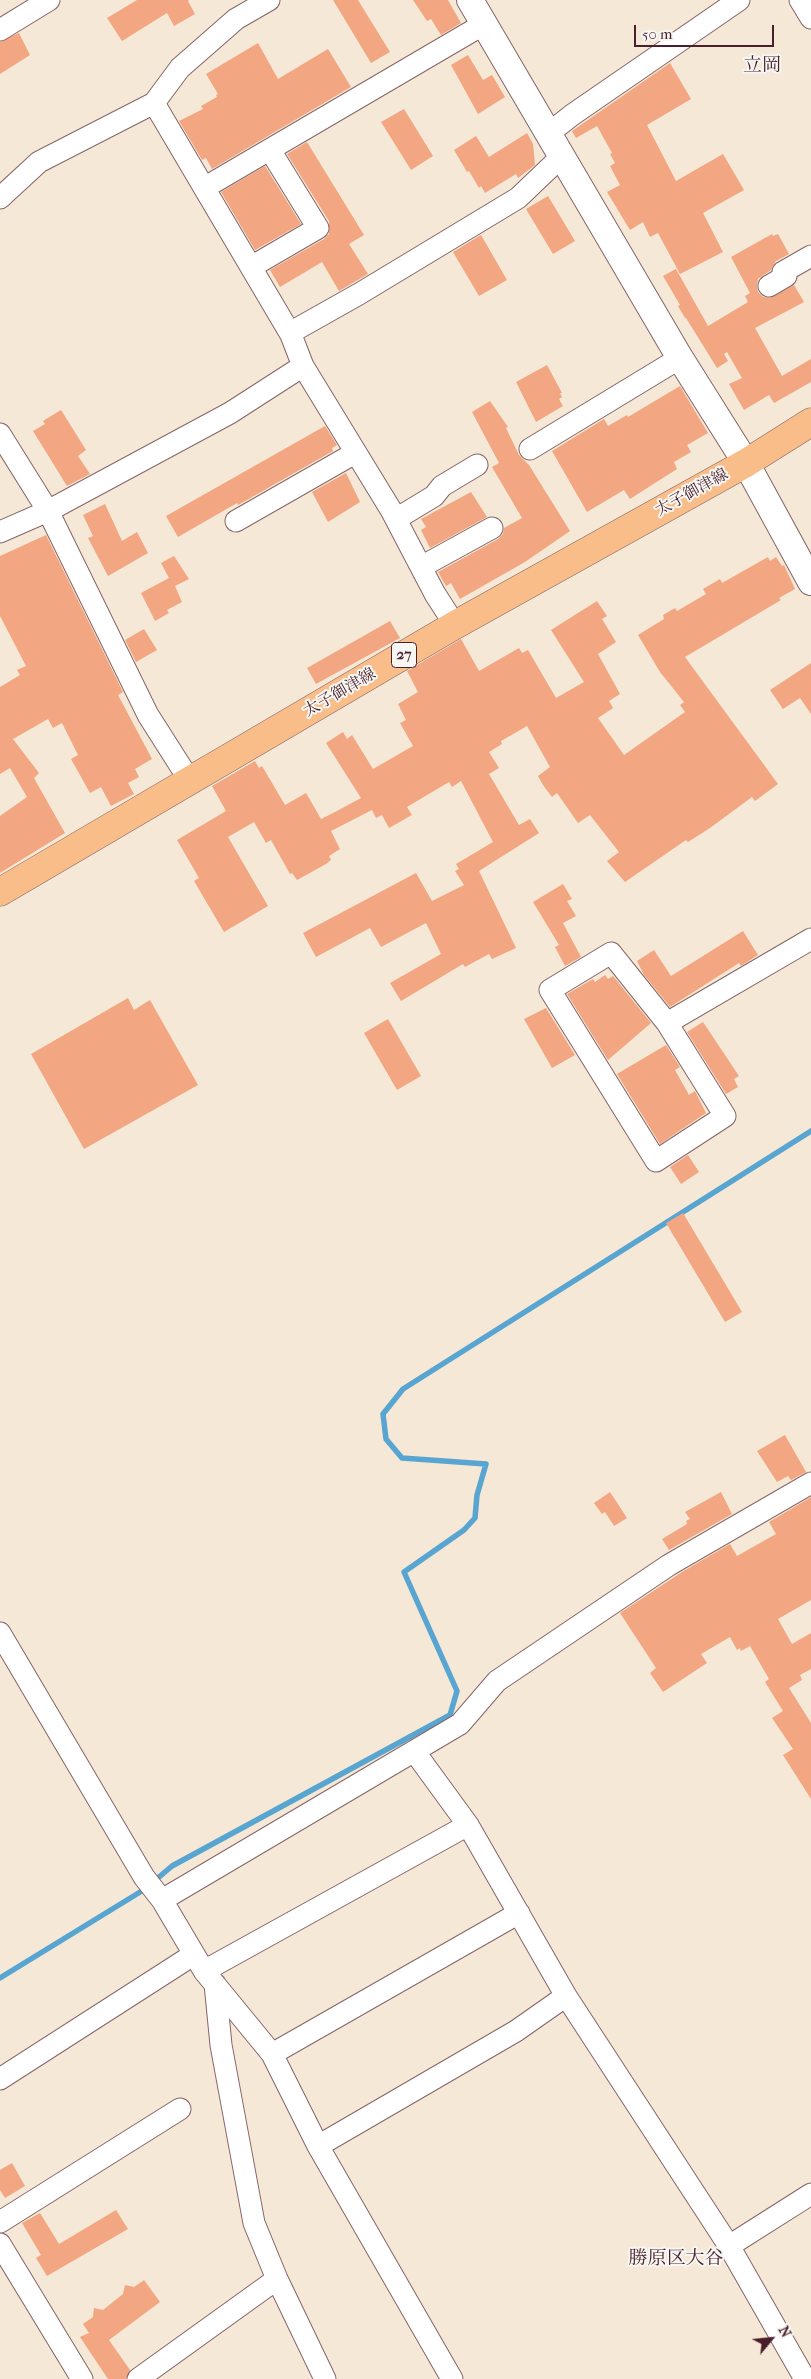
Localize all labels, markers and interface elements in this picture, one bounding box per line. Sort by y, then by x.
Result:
scale bar [636,15,776,47]
text: 50 m [642,25,672,43]
district label: 立岡 [743,55,781,77]
street label: 太子御津線 [652,465,732,521]
road number: 27 [392,642,416,668]
street label: 太子御津線 [301,665,379,721]
district label: 勝原区大谷 [629,2248,723,2270]
north arrow [746,2314,796,2364]
text: N [775,2323,795,2340]

